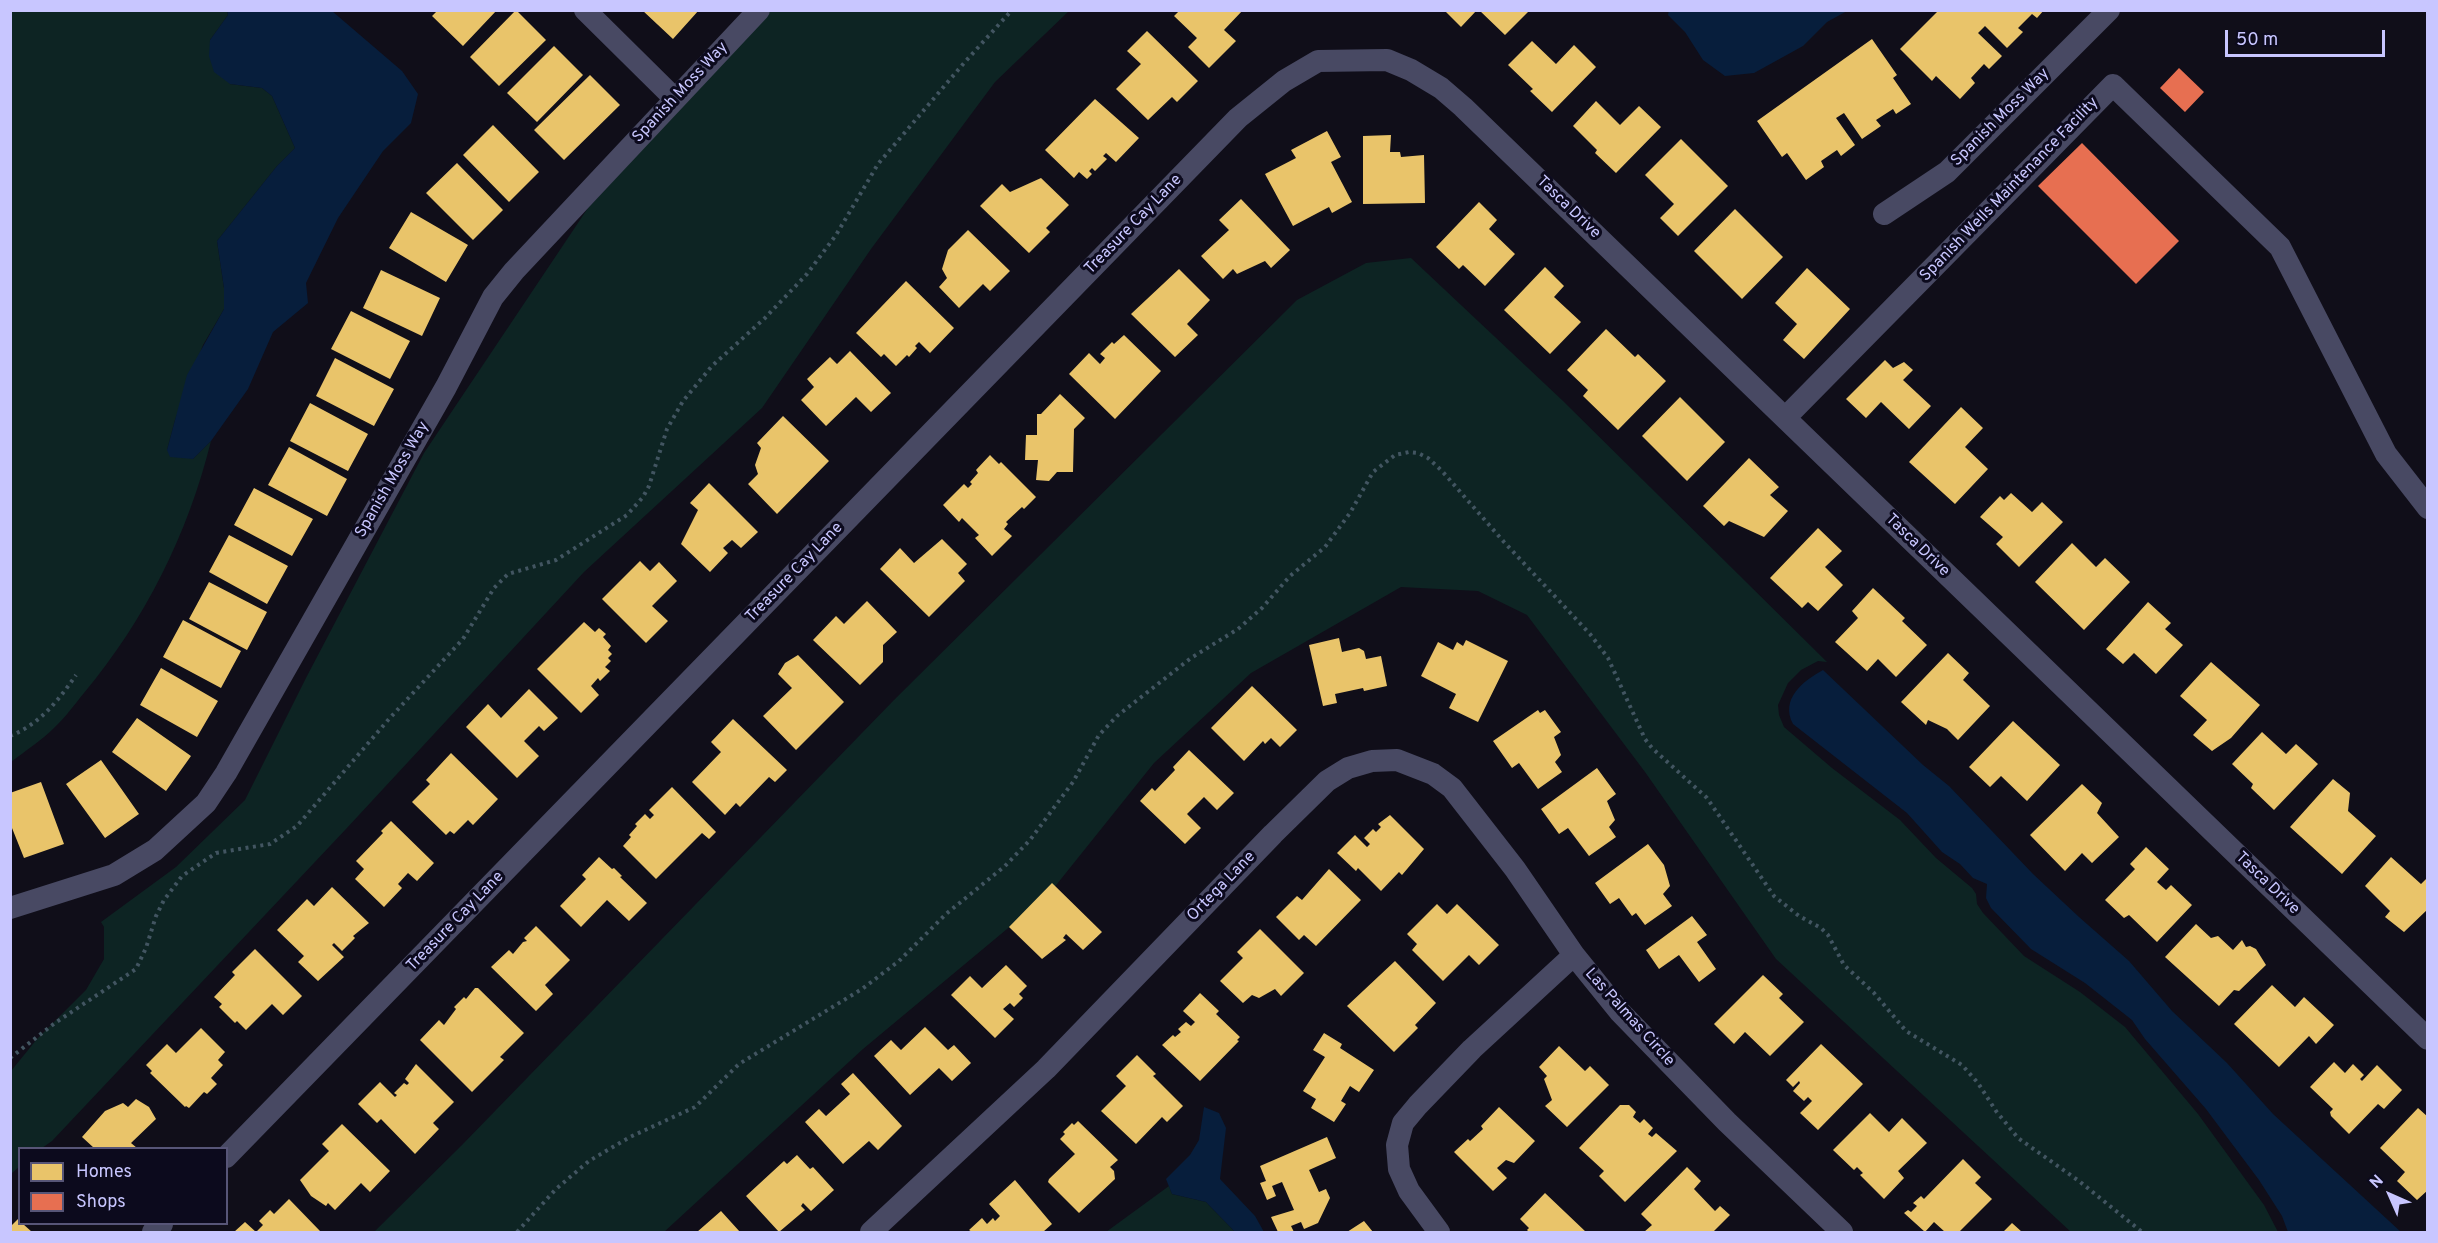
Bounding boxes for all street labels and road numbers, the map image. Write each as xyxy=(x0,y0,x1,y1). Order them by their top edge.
street label: Spanish Moss Way xyxy=(629,38,733,148)
street label: Spanish Moss Way xyxy=(1948,65,2054,171)
street label: Spanish Wells Maintenance Facility xyxy=(1917,94,2103,286)
street label: Treasure Cay Lane xyxy=(1081,171,1187,279)
street label: Tasca Drive xyxy=(1532,173,1604,243)
street label: Spanish Moss Way xyxy=(352,418,434,542)
street label: Tasca Drive xyxy=(1881,511,1953,581)
street label: Treasure Cay Lane xyxy=(742,519,848,627)
street label: Ortega Lane xyxy=(1184,848,1260,926)
street label: Tasca Drive xyxy=(2231,849,2303,919)
street label: Treasure Cay Lane xyxy=(403,868,509,976)
street label: Las Palmas Circle xyxy=(1580,965,1678,1071)

